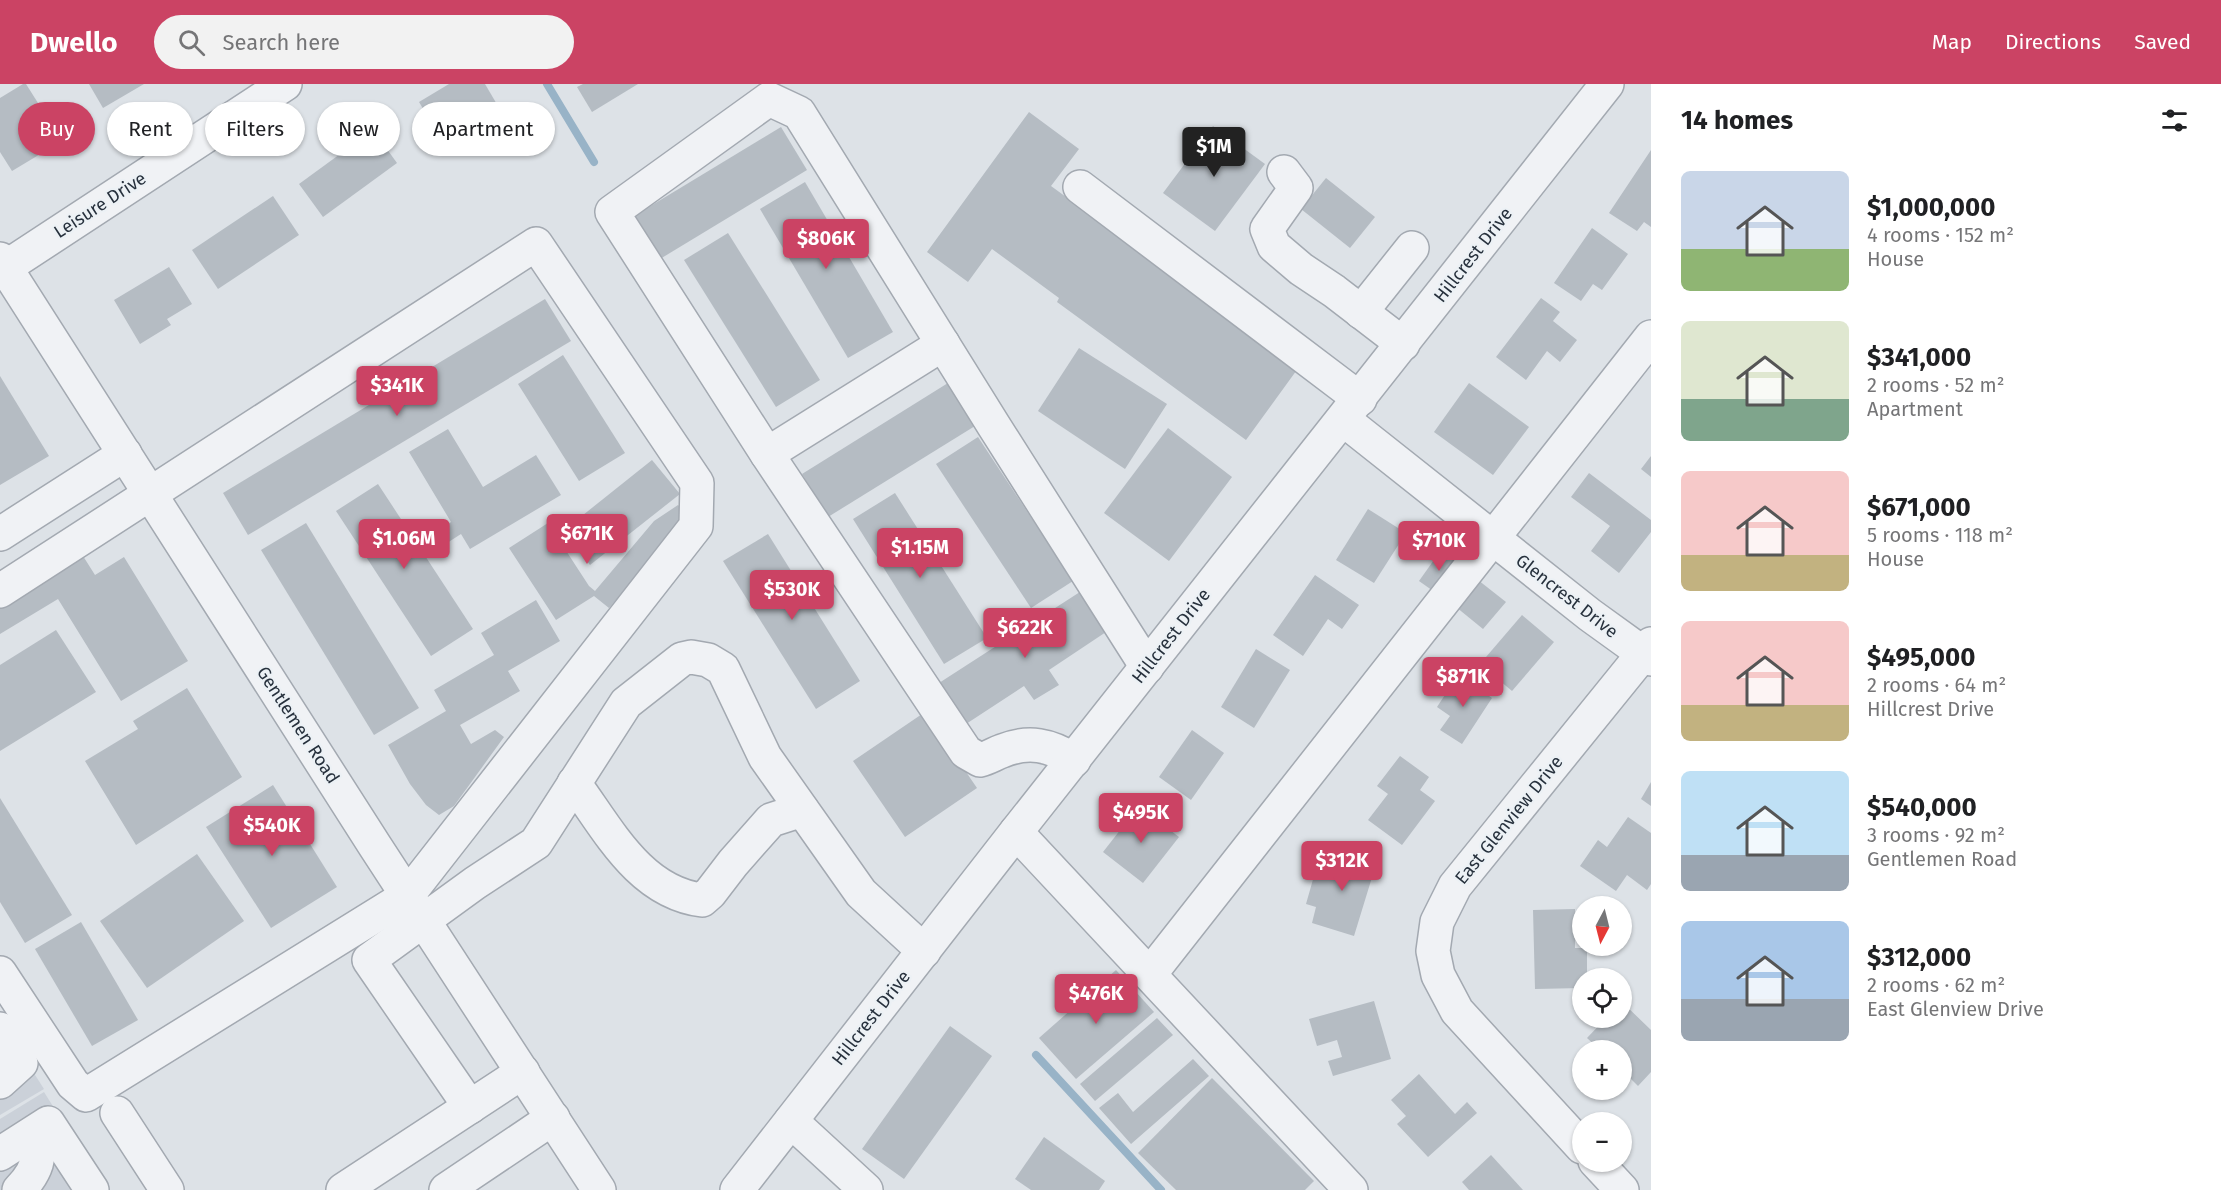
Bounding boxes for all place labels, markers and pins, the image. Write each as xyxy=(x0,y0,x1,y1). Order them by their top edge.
pin: $1M xyxy=(1185,127,1243,178)
pin: $806K xyxy=(784,219,868,270)
pin: $341K xyxy=(355,366,439,417)
pin: $671K xyxy=(545,514,629,565)
pin: $1.06M xyxy=(355,519,453,570)
pin: $710K xyxy=(1397,521,1481,572)
pin: $1.15M xyxy=(871,528,969,579)
pin: $530K xyxy=(750,570,834,621)
pin: $622K xyxy=(983,608,1067,659)
pin: $871K xyxy=(1421,657,1505,708)
pin: $495K xyxy=(1099,793,1183,844)
pin: $540K xyxy=(230,806,314,857)
pin: $312K xyxy=(1300,841,1384,892)
pin: $476K xyxy=(1054,974,1138,1025)

